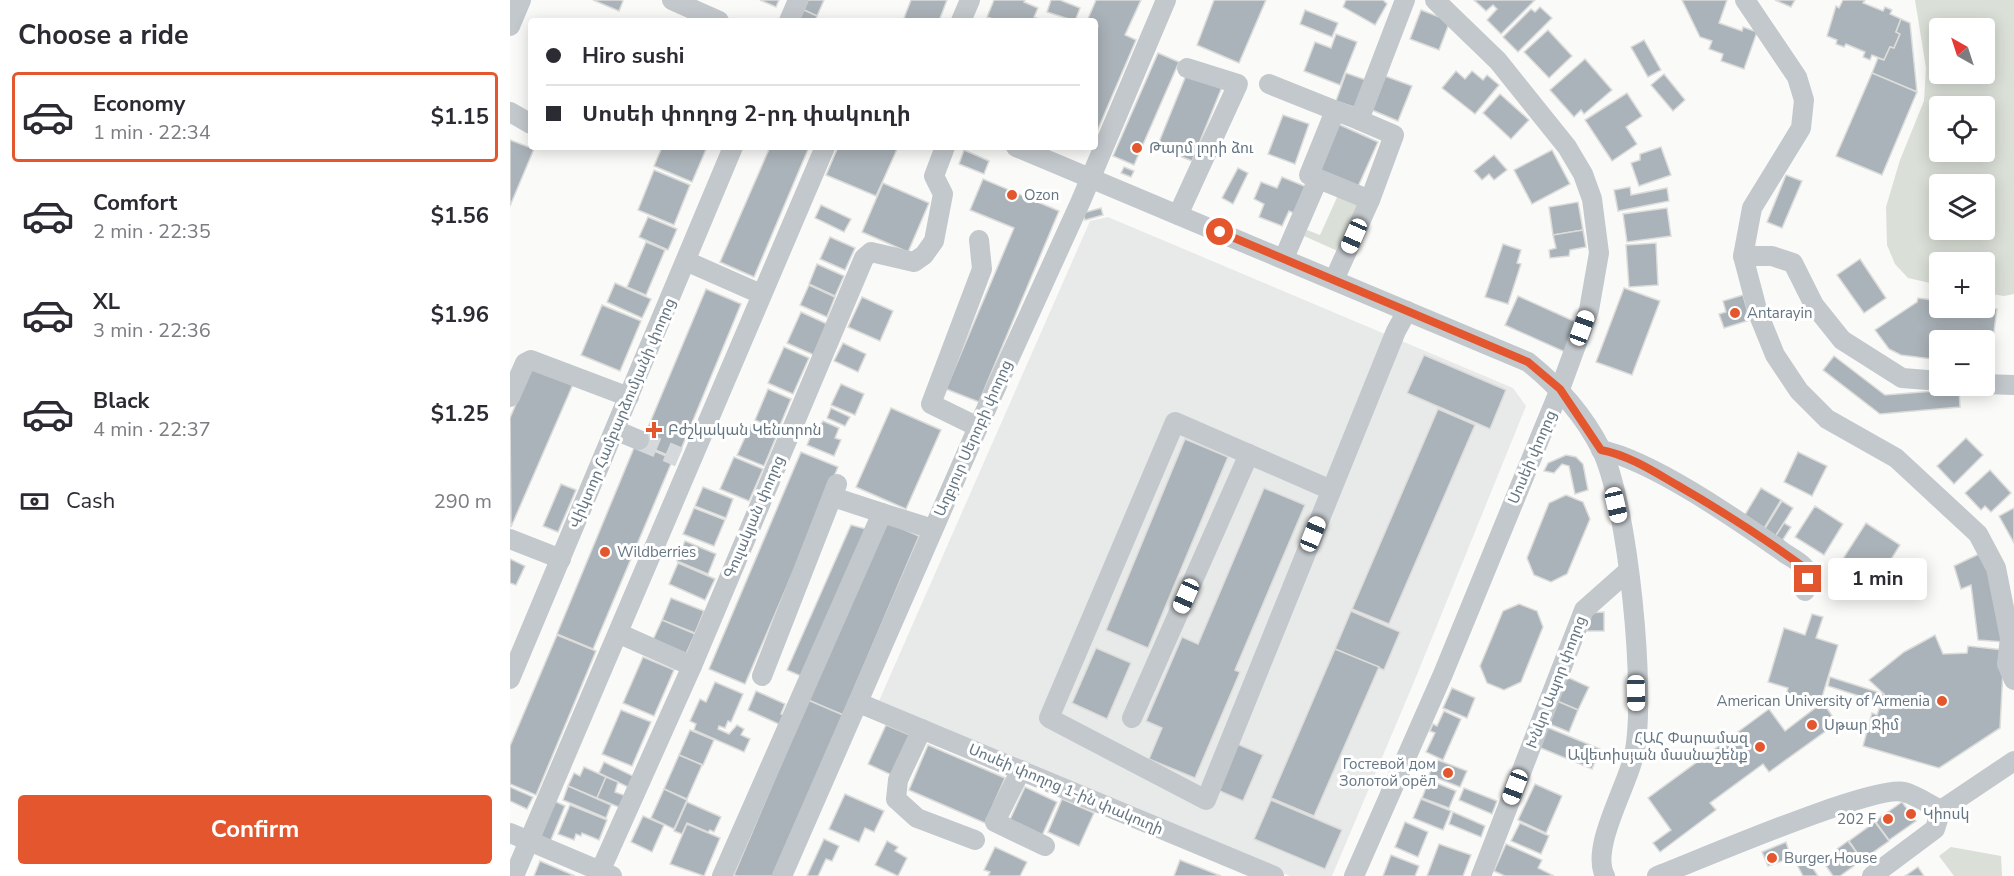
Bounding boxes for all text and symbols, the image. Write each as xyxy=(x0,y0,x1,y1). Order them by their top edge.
text: Choose a ride xyxy=(18,17,189,54)
north arrow xyxy=(1929,18,1995,84)
map controls xyxy=(1929,18,1995,396)
text: Hiro sushi xyxy=(582,41,684,71)
text: Economy xyxy=(93,89,185,119)
icon: car xyxy=(21,90,75,144)
button: locate xyxy=(1929,96,1995,162)
text: Սոսեի փողոց 2-րդ փակուղի xyxy=(582,99,911,129)
text: $1.15 xyxy=(431,102,489,132)
text: 1 min · 22:34 xyxy=(93,119,211,146)
place label: Թարմ լորի ձու xyxy=(1149,138,1254,158)
marker: Թարմ լորի ձու xyxy=(1130,141,1144,155)
button: layers xyxy=(1929,174,1995,240)
place label: Ozon xyxy=(1024,185,1059,205)
text: Comfort xyxy=(93,188,177,218)
marker: Ozon xyxy=(1005,188,1019,202)
icon: car xyxy=(21,189,75,243)
text: $1.56 xyxy=(431,201,489,231)
car xyxy=(1338,216,1370,256)
text: 2 min · 22:35 xyxy=(93,218,211,245)
route start xyxy=(1206,218,1233,245)
button: + xyxy=(1929,252,1995,318)
text: XL xyxy=(93,287,120,317)
icon: car xyxy=(21,288,75,342)
street label: Վիկտոր Համբարձումյանի փողոց xyxy=(564,295,680,531)
text: $1.96 xyxy=(431,300,489,330)
place label: Antarayin xyxy=(1747,303,1813,323)
marker: Antarayin xyxy=(1728,306,1742,320)
car xyxy=(1567,308,1597,348)
text: 3 min · 22:36 xyxy=(93,317,211,344)
button: − xyxy=(1929,330,1995,396)
street label: Աղբյուր Սերոբի փողոց xyxy=(929,357,1017,519)
text: Black xyxy=(93,386,149,416)
icon: car xyxy=(21,387,75,441)
text: $1.25 xyxy=(431,399,489,429)
street label: Սոսեի փողոց xyxy=(1503,407,1561,507)
text: 4 min · 22:37 xyxy=(93,416,211,443)
place label: Բժշկական Կենտրոն xyxy=(668,420,822,440)
marker: Բժշկական Կենտրոն xyxy=(645,421,663,439)
street label: Գուլակյան փողոց xyxy=(719,452,789,582)
icon: cash xyxy=(18,485,51,518)
car xyxy=(1603,485,1629,525)
text: Cash xyxy=(66,486,115,516)
text: 290 m xyxy=(434,488,492,515)
car xyxy=(1298,514,1328,554)
place label: Wildberries xyxy=(617,542,696,562)
marker: Wildberries xyxy=(598,545,612,559)
callout: 1 min xyxy=(1829,558,1928,600)
route end xyxy=(1794,565,1821,592)
text: 1 min xyxy=(1852,565,1903,592)
car xyxy=(1170,576,1202,616)
street label: Խնկո Ապոր փողոց xyxy=(1521,613,1591,751)
car xyxy=(1627,675,1645,711)
place label: American University of Armenia xyxy=(1717,691,1930,711)
marker: American University of Armenia xyxy=(1935,694,1949,708)
place label: Սթար Ջիմ xyxy=(1824,715,1899,735)
marker: Սթար Ջիմ xyxy=(1805,718,1819,732)
place label: ՀԱՀ Փարամազ Ավետիսյան մասնաշենք xyxy=(1567,728,1749,765)
street label: Սոսեի փողոց 1-ին փակուղի xyxy=(966,739,1166,839)
marker: ՀԱՀ Փարամազ Ավետիսյան մասնաշենք xyxy=(1753,740,1767,754)
place label: Гостевой дом Золотой орёл xyxy=(1339,754,1436,791)
marker: Гостевой дом Золотой орёл xyxy=(1441,766,1455,780)
car xyxy=(1500,767,1530,807)
button: Confirm xyxy=(18,795,492,864)
place label: Կիոսկ xyxy=(1923,804,1969,824)
marker: Կիոսկ xyxy=(1904,807,1918,821)
place label: 202 F xyxy=(1837,809,1876,829)
marker: 202 F xyxy=(1881,812,1895,826)
place label: Burger House xyxy=(1784,848,1877,868)
marker: Burger House xyxy=(1765,851,1779,865)

